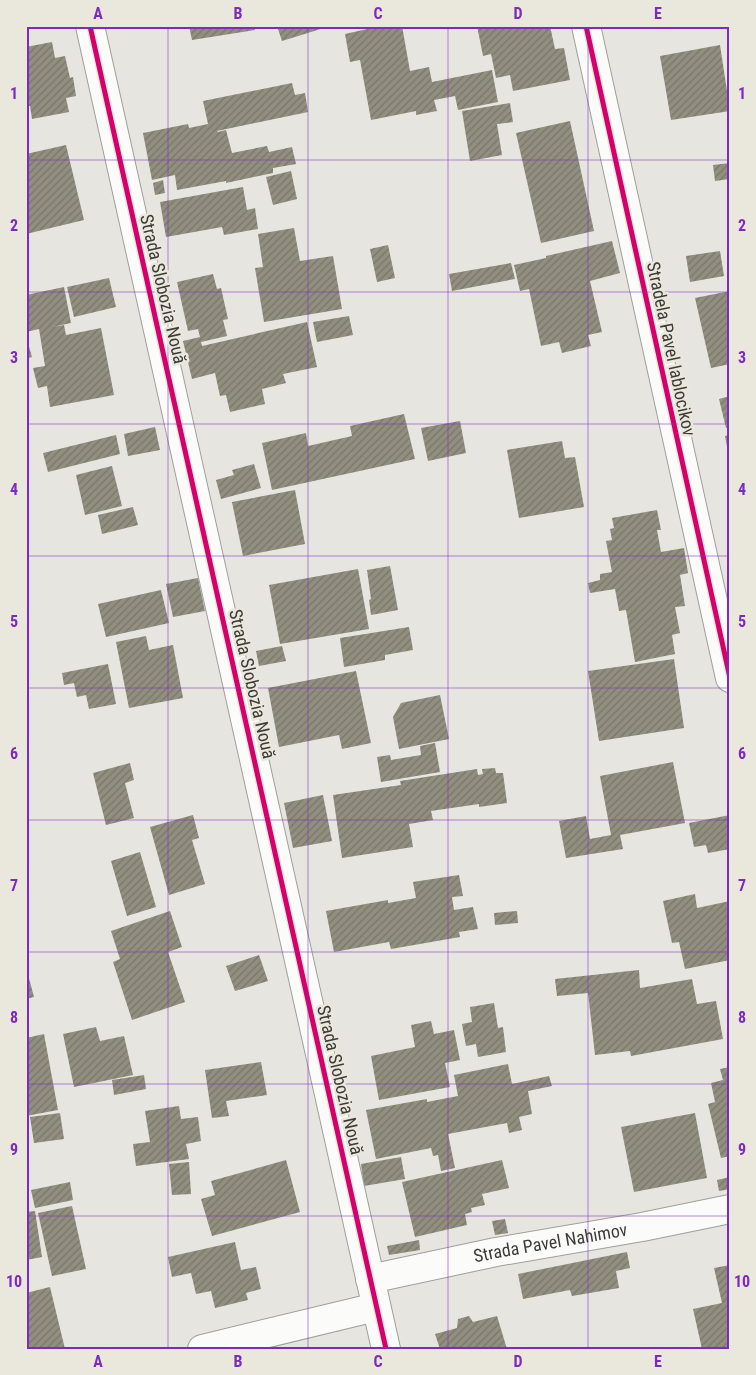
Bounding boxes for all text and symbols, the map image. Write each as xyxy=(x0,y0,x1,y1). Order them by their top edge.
text: A xyxy=(93,4,103,23)
text: B xyxy=(234,4,243,23)
text: C xyxy=(373,4,383,23)
text: D xyxy=(513,4,523,23)
text: E xyxy=(654,4,662,23)
text: 1 xyxy=(10,84,18,103)
text: 1 xyxy=(738,84,746,103)
street label: Strada Slobozia Nouă xyxy=(136,212,191,366)
text: 2 xyxy=(10,216,18,235)
text: 2 xyxy=(738,216,746,235)
street label: Stradela Pavel Iablocikov xyxy=(643,260,700,438)
text: 3 xyxy=(10,348,18,367)
text: 3 xyxy=(738,348,746,367)
text: 4 xyxy=(10,480,18,499)
text: 4 xyxy=(738,480,746,499)
street label: Strada Slobozia Nouă xyxy=(225,607,280,761)
text: 5 xyxy=(10,612,18,631)
text: 5 xyxy=(738,612,746,631)
text: 6 xyxy=(10,744,18,763)
text: 6 xyxy=(738,744,746,763)
text: 7 xyxy=(10,876,18,895)
text: 7 xyxy=(738,876,746,895)
street label: Strada Slobozia Nouă xyxy=(313,1003,368,1157)
text: 8 xyxy=(10,1008,18,1027)
text: 8 xyxy=(738,1008,746,1027)
text: 9 xyxy=(10,1140,18,1159)
text: 9 xyxy=(738,1140,746,1159)
street label: Strada Pavel Nahimov xyxy=(472,1219,629,1267)
text: 10 xyxy=(6,1272,22,1291)
text: 10 xyxy=(734,1272,750,1291)
text: A xyxy=(93,1352,103,1371)
text: B xyxy=(234,1352,243,1371)
text: C xyxy=(373,1352,383,1371)
text: D xyxy=(513,1352,523,1371)
text: E xyxy=(654,1352,662,1371)

